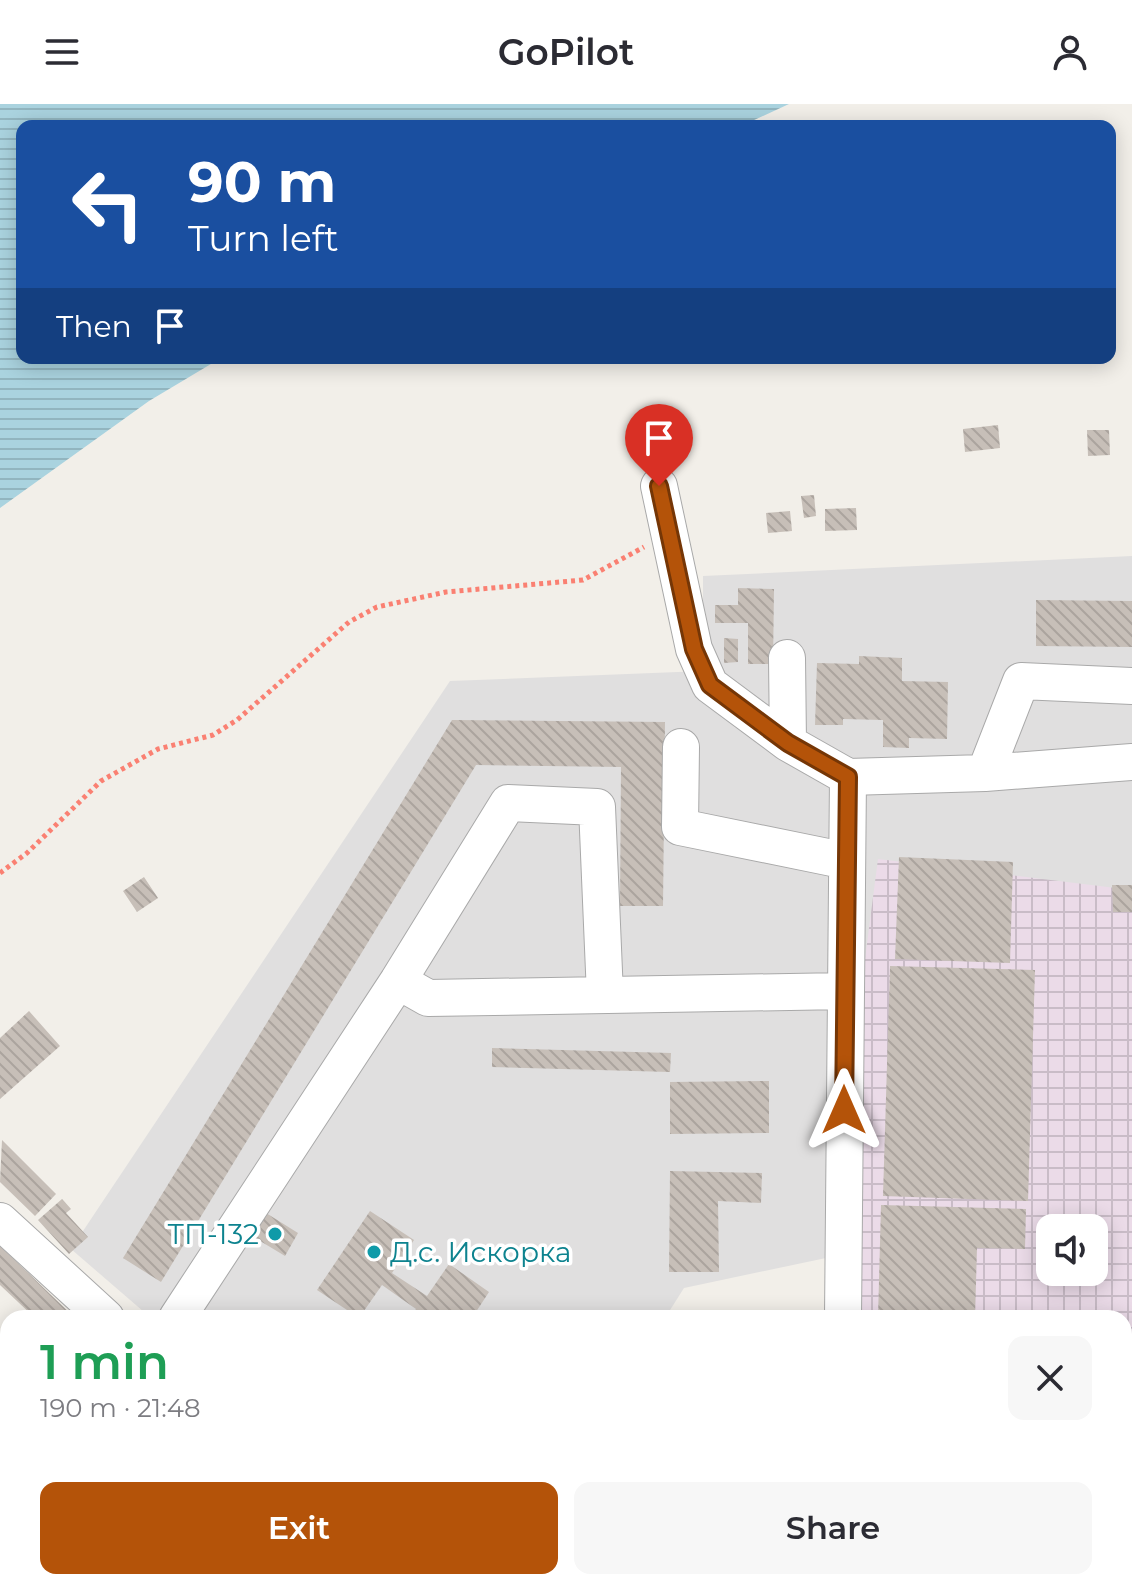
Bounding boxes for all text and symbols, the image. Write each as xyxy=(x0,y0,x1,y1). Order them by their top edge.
icon: menu xyxy=(40,30,84,74)
text: GoPilot xyxy=(498,30,634,74)
icon: person xyxy=(1048,30,1092,74)
text: 90 m xyxy=(188,148,336,216)
icon: left xyxy=(56,152,160,256)
text: Turn left xyxy=(188,216,339,260)
icon: arrive xyxy=(148,304,192,348)
text: Then xyxy=(56,308,132,345)
pin xyxy=(625,404,693,486)
icon: arrive xyxy=(637,416,681,460)
position arrow xyxy=(802,1068,886,1152)
map controls xyxy=(1036,1214,1108,1286)
button: sound xyxy=(1036,1214,1108,1286)
place label: ТП-132 xyxy=(168,1217,259,1251)
marker: ТП-132 xyxy=(266,1225,284,1243)
place label: Д.с. Искорка xyxy=(390,1235,571,1269)
marker: Д.с. Искорка xyxy=(365,1243,383,1261)
text: 1 min xyxy=(40,1333,169,1391)
button: close xyxy=(1008,1336,1092,1420)
text: 190 m · 21:48 xyxy=(40,1392,201,1424)
button: Exit xyxy=(40,1482,558,1574)
button: Share xyxy=(574,1482,1092,1574)

